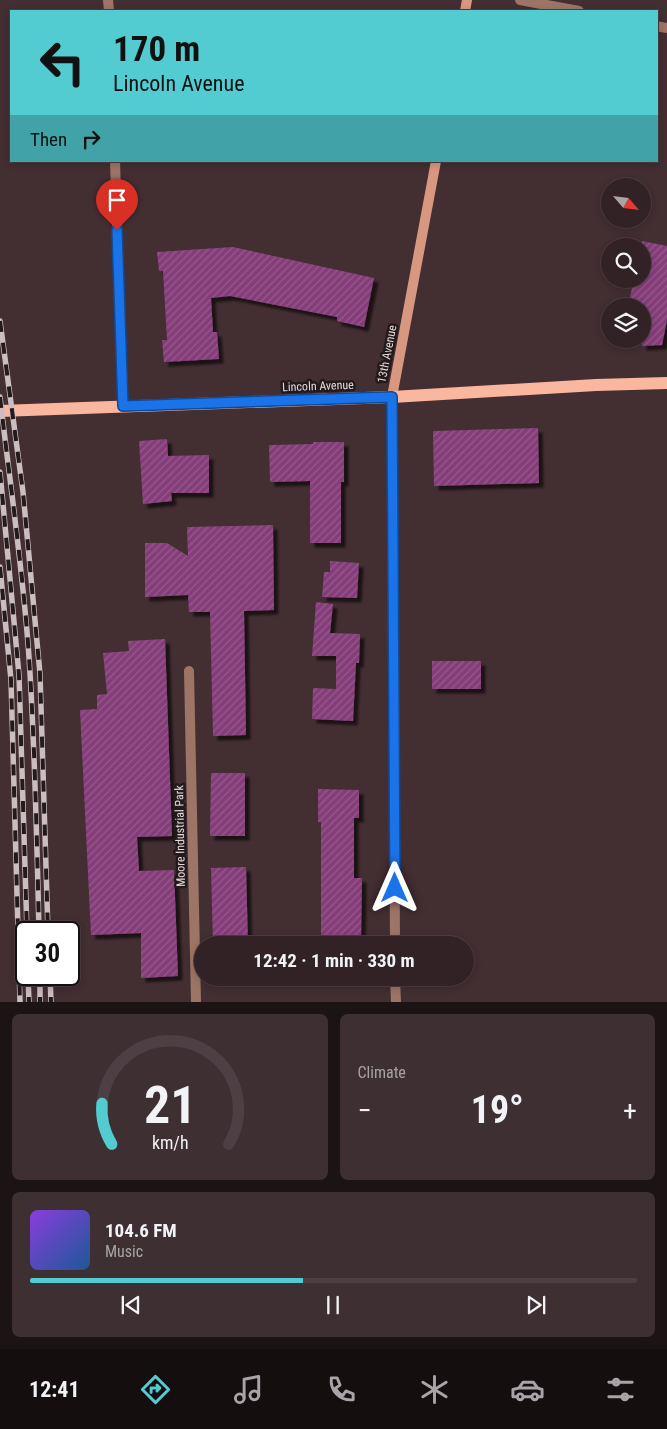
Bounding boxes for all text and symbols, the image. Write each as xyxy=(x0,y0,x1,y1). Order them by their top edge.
text: 170 m xyxy=(113,29,200,70)
icon: left xyxy=(30,30,95,95)
text: Lincoln Avenue xyxy=(113,71,244,96)
icon: right xyxy=(77,125,105,153)
text: Then xyxy=(30,128,67,151)
north arrow xyxy=(601,178,651,228)
map controls xyxy=(601,178,651,348)
pin xyxy=(96,179,138,230)
icon: arrive xyxy=(103,186,131,214)
button: search xyxy=(601,238,651,288)
button: layers xyxy=(601,298,651,348)
street label: 13th Avenue xyxy=(375,324,400,384)
street label: Lincoln Avenue xyxy=(282,378,354,394)
street label: Moore Industrial Park xyxy=(172,784,188,887)
position arrow xyxy=(368,861,420,913)
speed limit sign: 30 xyxy=(15,921,80,986)
text: 12:42 · 1 min · 330 m xyxy=(253,949,415,972)
text: Climate xyxy=(358,1063,406,1082)
text: 21 xyxy=(143,1075,196,1136)
text: 19° xyxy=(471,1088,524,1132)
text: − xyxy=(358,1094,372,1127)
text: + xyxy=(623,1094,637,1127)
text: km/h xyxy=(151,1132,188,1153)
text: 104.6 FM xyxy=(105,1219,177,1242)
text: Music xyxy=(105,1242,143,1261)
icon: previous xyxy=(117,1291,145,1319)
icon: pause xyxy=(319,1291,347,1319)
icon: next xyxy=(522,1291,550,1319)
icon: directions xyxy=(138,1372,173,1407)
icon: music xyxy=(231,1372,266,1407)
icon: phone xyxy=(324,1372,359,1407)
icon: climate xyxy=(417,1372,452,1407)
icon: car xyxy=(510,1372,545,1407)
icon: filters xyxy=(603,1372,638,1407)
text: 12:41 xyxy=(29,1377,80,1402)

